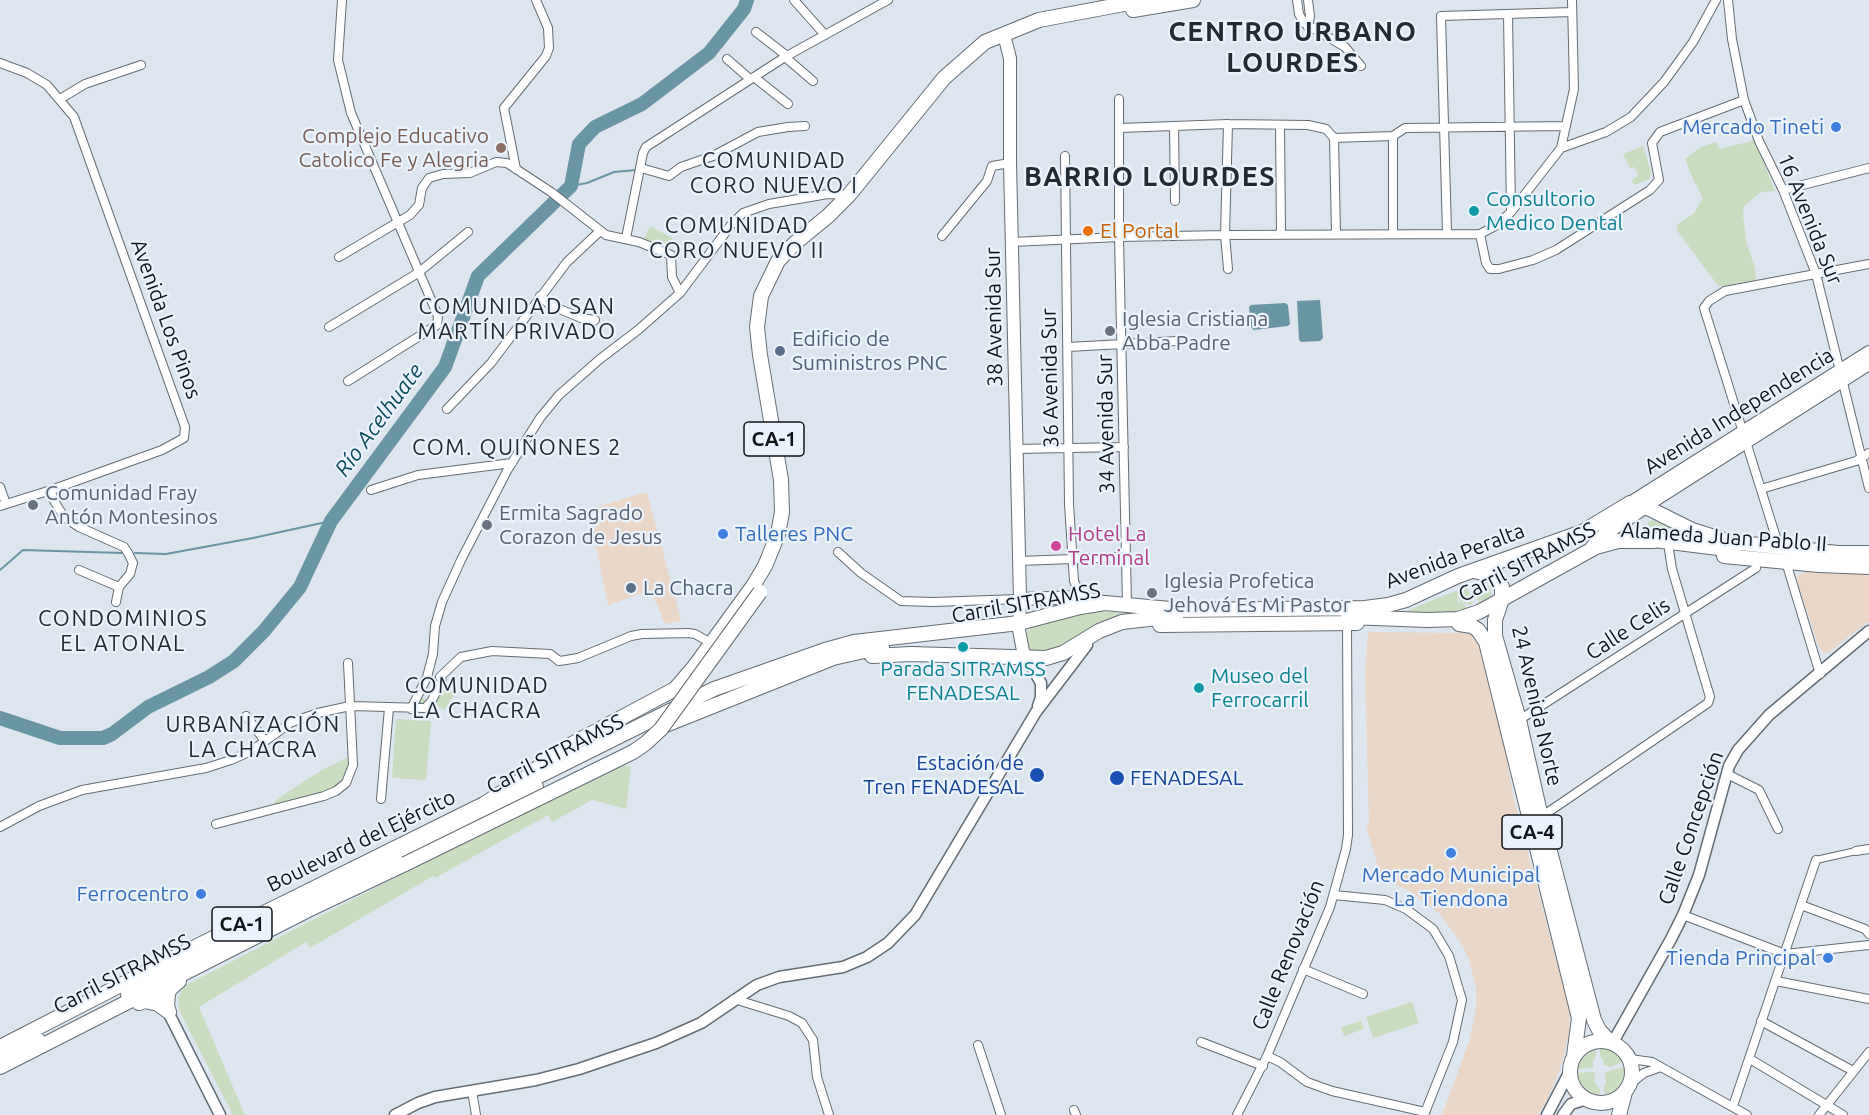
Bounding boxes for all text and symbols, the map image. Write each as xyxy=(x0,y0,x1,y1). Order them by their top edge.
district label: CENTRO URBANO LOURDES xyxy=(1169,16,1417,79)
place label: Mercado Tineti xyxy=(1682,114,1824,140)
marker: Mercado Tineti xyxy=(1829,120,1843,134)
place label: Complejo Educativo Catolico Fe y Alegria xyxy=(298,123,489,173)
marker: Complejo Educativo Catolico Fe y Alegria xyxy=(494,141,508,155)
district label: COMUNIDAD CORO NUEVO I xyxy=(690,148,858,200)
street label: 16 Avenida Sur xyxy=(1772,150,1848,288)
district label: BARRIO LOURDES xyxy=(1024,161,1276,193)
place label: Consultorio Medico Dental xyxy=(1486,186,1623,236)
marker: Consultorio Medico Dental xyxy=(1467,204,1481,218)
district label: COMUNIDAD CORO NUEVO II xyxy=(649,213,825,264)
place label: El Portal xyxy=(1100,218,1179,244)
marker: El Portal xyxy=(1081,224,1095,238)
street label: Avenida Los Pinos xyxy=(125,236,207,402)
street label: 38 Avenida Sur xyxy=(980,247,1008,387)
district label: COMUNIDAD SAN MARTÍN PRIVADO xyxy=(418,294,616,346)
place label: Iglesia Cristiana Abba Padre xyxy=(1122,306,1268,356)
street label: 36 Avenida Sur xyxy=(1036,308,1064,448)
marker: Iglesia Cristiana Abba Padre xyxy=(1103,324,1117,338)
place label: Edificio de Suministros PNC xyxy=(792,326,947,376)
street label: Avenida Independencia xyxy=(1640,342,1838,480)
marker: Edificio de Suministros PNC xyxy=(773,344,787,358)
street label: 34 Avenida Sur xyxy=(1092,354,1120,494)
water label: Río Acelhuate xyxy=(329,358,429,482)
road number: CA-1 xyxy=(744,422,804,456)
district label: COM. QUIÑONES 2 xyxy=(412,435,622,461)
place label: Comunidad Fray Antón Montesinos xyxy=(45,480,218,530)
marker: Comunidad Fray Antón Montesinos xyxy=(26,498,40,512)
place label: Ermita Sagrado Corazon de Jesus xyxy=(499,500,662,550)
street label: Carril SITRAMSS xyxy=(1454,517,1600,607)
street label: Alameda Juan Pablo II xyxy=(1620,517,1828,557)
marker: Ermita Sagrado Corazon de Jesus xyxy=(480,518,494,532)
street label: Avenida Peralta xyxy=(1382,518,1528,594)
place label: Talleres PNC xyxy=(735,521,853,547)
place label: Hotel La Terminal xyxy=(1068,521,1150,571)
marker: Talleres PNC xyxy=(716,527,730,541)
marker: Hotel La Terminal xyxy=(1049,539,1063,553)
place label: Iglesia Profetica Jehová Es Mi Pastor xyxy=(1164,568,1351,618)
place label: La Chacra xyxy=(643,575,733,601)
street label: Carril SITRAMSS xyxy=(950,578,1102,628)
marker: La Chacra xyxy=(624,581,638,595)
marker: Iglesia Profetica Jehová Es Mi Pastor xyxy=(1145,586,1159,600)
street label: Calle Celis xyxy=(1581,592,1675,666)
district label: CONDOMINIOS EL ATONAL xyxy=(38,606,208,658)
street label: 24 Avenida Norte xyxy=(1506,623,1568,789)
marker: Parada SITRAMSS FENADESAL xyxy=(956,640,970,654)
place label: Parada SITRAMSS FENADESAL xyxy=(880,656,1046,706)
place label: Museo del Ferrocarril xyxy=(1211,663,1309,713)
district label: COMUNIDAD LA CHACRA xyxy=(405,673,549,724)
marker: Museo del Ferrocarril xyxy=(1192,681,1206,695)
street label: Carril SITRAMSS xyxy=(482,709,628,799)
district label: URBANIZACIÓN LA CHACRA xyxy=(165,712,341,764)
street label: Calle Concepción xyxy=(1653,748,1729,908)
place label: Estación de Tren FENADESAL xyxy=(863,750,1024,800)
place label: FENADESAL xyxy=(1130,765,1243,791)
marker: Estación de Tren FENADESAL xyxy=(1028,766,1046,784)
marker: FENADESAL xyxy=(1108,769,1126,787)
street label: Boulevard del Ejército xyxy=(263,784,459,898)
road number: CA-4 xyxy=(1502,815,1562,849)
marker: Mercado Municipal La Tiendona xyxy=(1444,846,1458,860)
place label: Mercado Municipal La Tiendona xyxy=(1362,862,1540,912)
street label: Calle Renovación xyxy=(1246,876,1330,1034)
place label: Ferrocentro xyxy=(76,881,189,907)
marker: Ferrocentro xyxy=(194,887,208,901)
road number: CA-1 xyxy=(212,907,272,941)
street label: Carril SITRAMSS xyxy=(49,929,195,1019)
place label: Tienda Principal xyxy=(1666,945,1816,971)
marker: Tienda Principal xyxy=(1821,951,1835,965)

